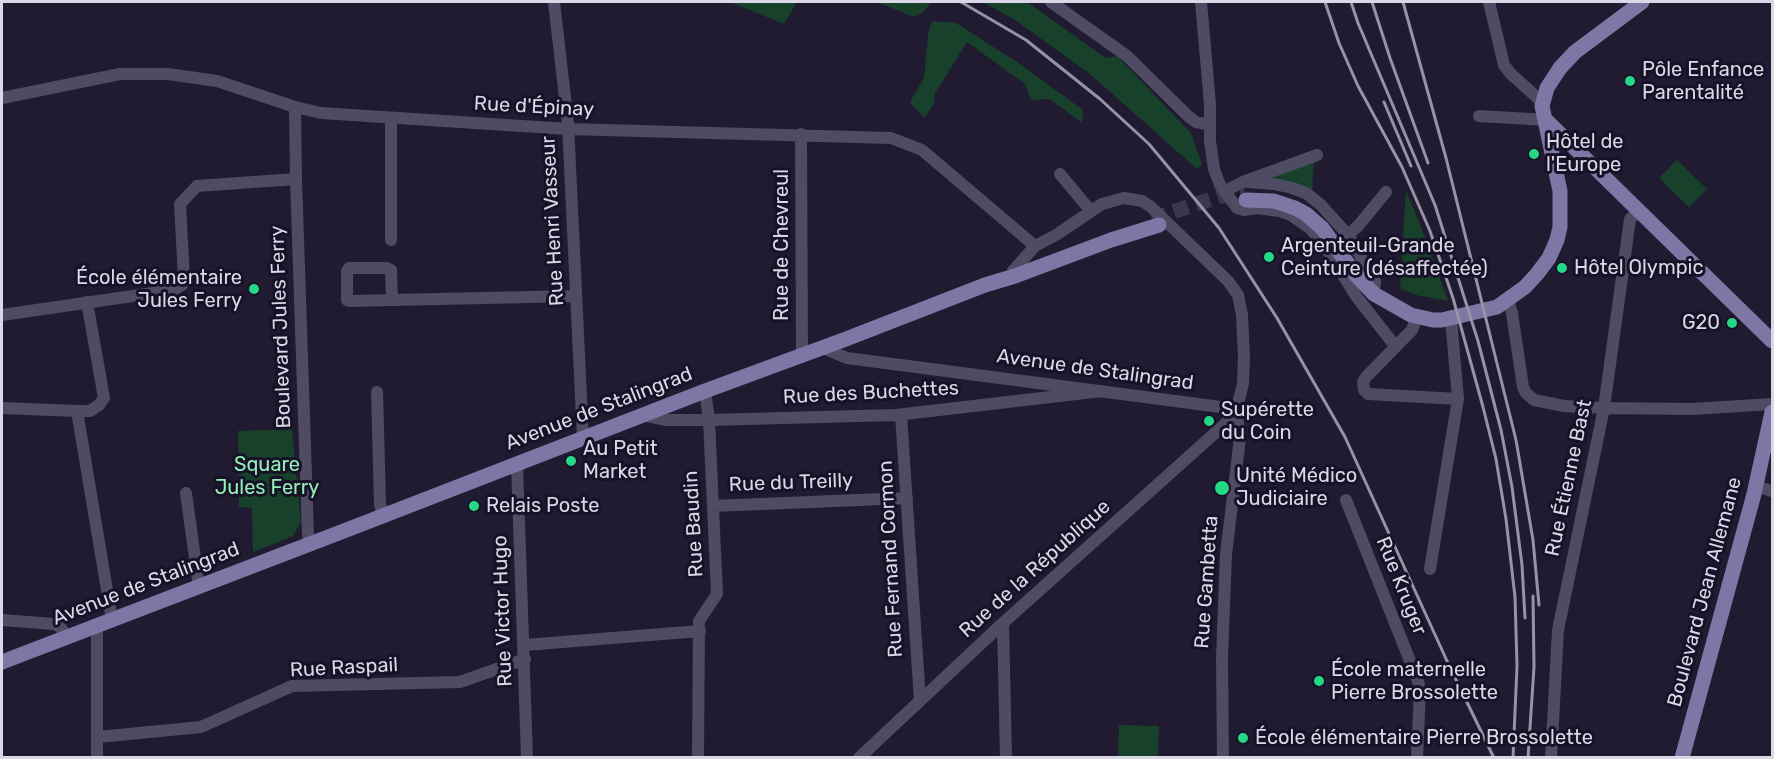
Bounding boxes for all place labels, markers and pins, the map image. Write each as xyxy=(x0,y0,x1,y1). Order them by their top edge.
place label: Pôle Enfance Parentalité xyxy=(1642,58,1764,105)
marker: Pôle Enfance Parentalité xyxy=(1623,74,1637,88)
place label: Hôtel de l'Europe xyxy=(1546,130,1624,177)
marker: Hôtel de l'Europe xyxy=(1527,147,1541,161)
place label: Argenteuil-Grande Ceinture (désaffectée) xyxy=(1281,234,1488,281)
marker: Argenteuil-Grande Ceinture (désaffectée) xyxy=(1262,250,1276,264)
place label: Hôtel Olympic xyxy=(1574,256,1703,280)
marker: Hôtel Olympic xyxy=(1555,261,1569,275)
place label: École élémentaire Jules Ferry xyxy=(76,266,242,313)
marker: École élémentaire Jules Ferry xyxy=(247,282,261,296)
place label: G20 xyxy=(1682,311,1720,335)
marker: G20 xyxy=(1725,316,1739,330)
place label: Supérette du Coin xyxy=(1221,398,1314,445)
marker: Supérette du Coin xyxy=(1202,414,1216,428)
place label: Au Petit Market xyxy=(583,437,658,484)
marker: Au Petit Market xyxy=(564,454,578,468)
place label: Unité Médico Judiciaire xyxy=(1236,464,1357,511)
marker: Unité Médico Judiciaire xyxy=(1213,479,1231,497)
place label: Relais Poste xyxy=(486,494,599,518)
marker: Relais Poste xyxy=(467,499,481,513)
place label: École maternelle Pierre Brossolette xyxy=(1331,658,1498,705)
marker: École maternelle Pierre Brossolette xyxy=(1312,674,1326,688)
place label: École élémentaire Pierre Brossolette xyxy=(1255,726,1593,750)
marker: École élémentaire Pierre Brossolette xyxy=(1236,731,1250,745)

